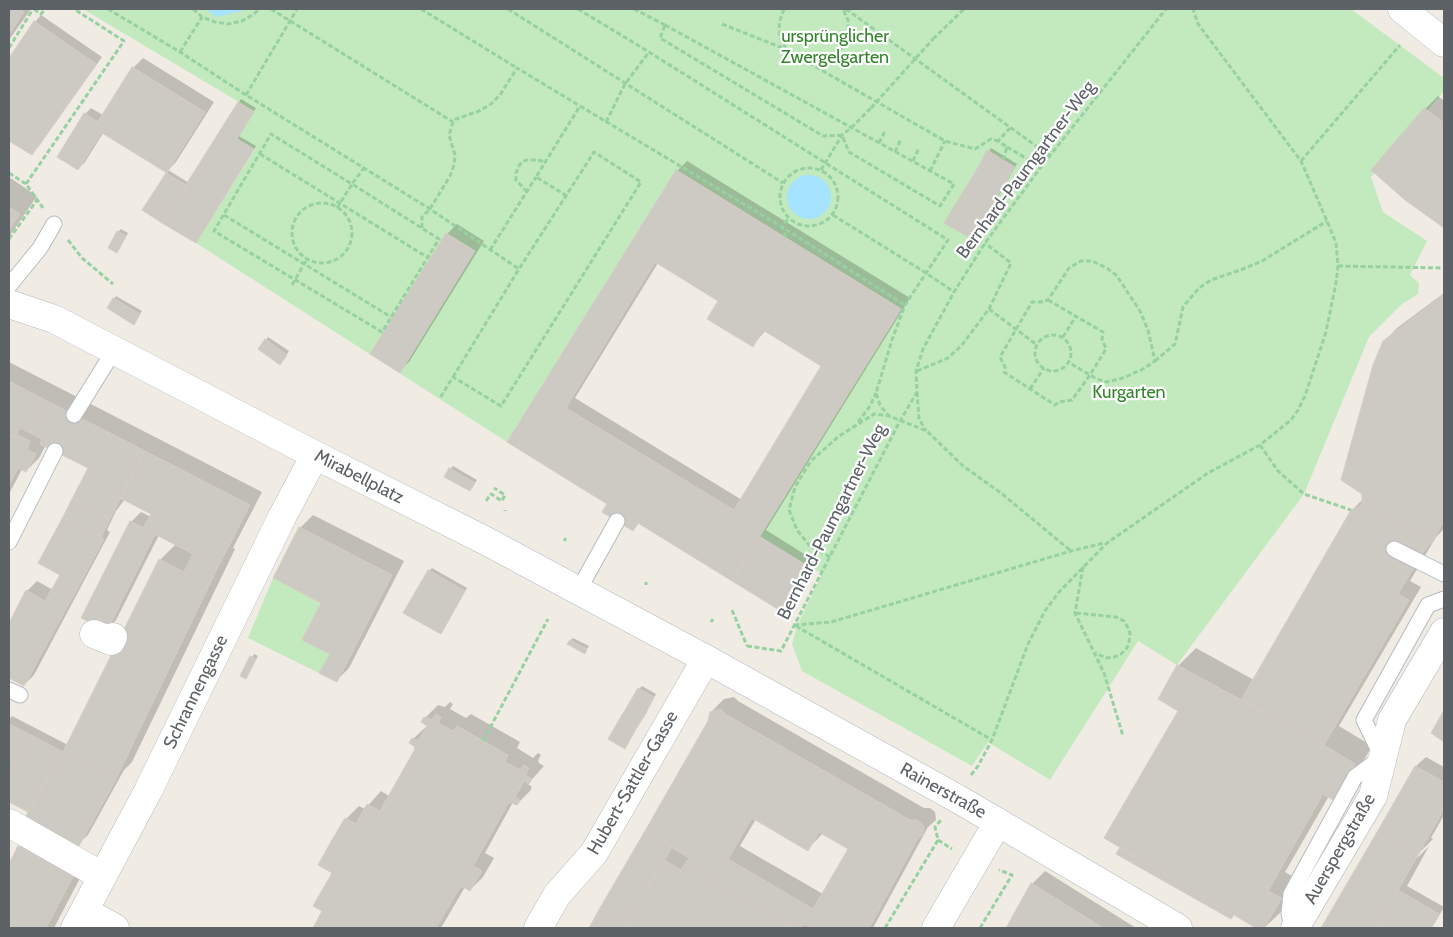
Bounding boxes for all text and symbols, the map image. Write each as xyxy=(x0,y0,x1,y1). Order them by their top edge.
park label: ursprünglicher Zwergelgarten xyxy=(781,26,889,68)
street label: Bernhard-Paumgartner-Weg xyxy=(952,77,1100,263)
park label: Kurgarten xyxy=(1092,382,1166,404)
street label: Bernhard-Paumgartner-Weg xyxy=(773,420,891,624)
street label: Mirabellplatz xyxy=(311,445,407,509)
street label: Schrannengasse xyxy=(159,632,233,752)
street label: Hubert-Sattler-Gasse xyxy=(583,707,683,859)
street label: Rainerstraße xyxy=(896,758,990,824)
street label: Auerspergstraße xyxy=(1300,790,1380,908)

